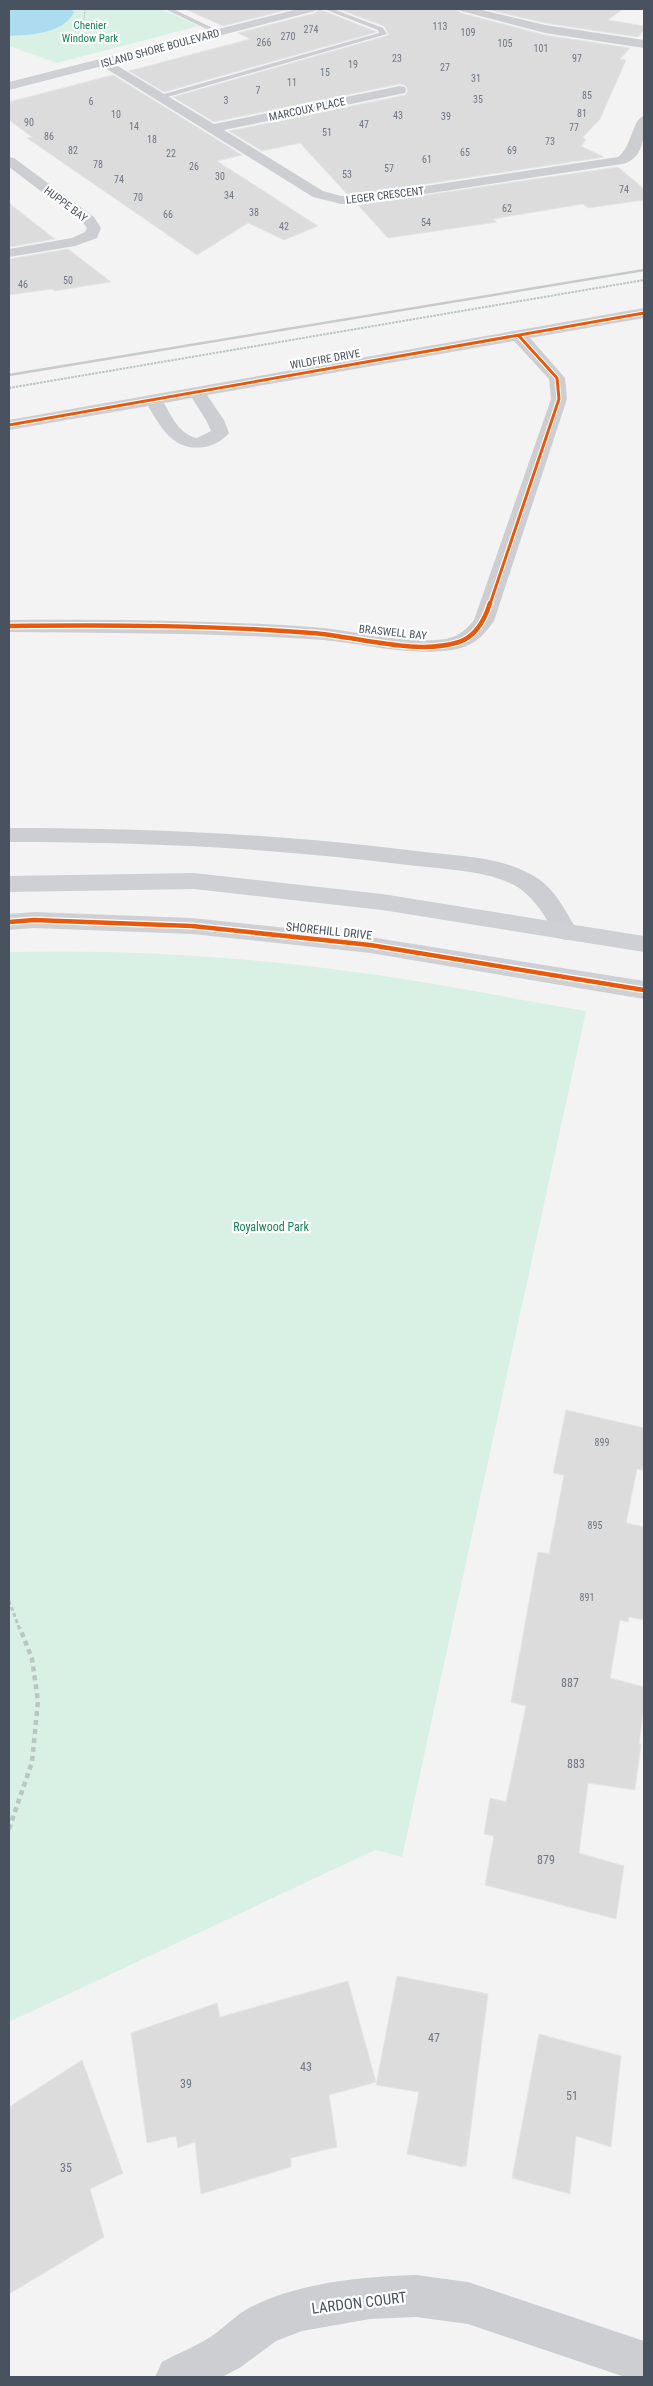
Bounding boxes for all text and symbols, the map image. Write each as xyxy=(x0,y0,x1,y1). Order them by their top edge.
park label: Chenier Window Park xyxy=(62,19,118,45)
house number: 113 xyxy=(433,21,447,32)
house number: 274 xyxy=(304,24,318,35)
street label: ISLAND SHORE BOULEVARD xyxy=(99,26,221,71)
house number: 109 xyxy=(461,27,475,38)
house number: 270 xyxy=(281,31,295,42)
house number: 266 xyxy=(257,37,271,48)
house number: 105 xyxy=(498,38,512,49)
house number: 101 xyxy=(534,43,548,54)
house number: 23 xyxy=(392,53,402,64)
house number: 97 xyxy=(572,53,582,64)
house number: 19 xyxy=(348,59,358,70)
house number: 27 xyxy=(440,62,450,73)
house number: 15 xyxy=(320,67,330,78)
house number: 31 xyxy=(471,73,481,84)
house number: 11 xyxy=(287,77,297,88)
house number: 7 xyxy=(256,85,261,96)
house number: 85 xyxy=(582,90,592,101)
house number: 35 xyxy=(473,94,483,105)
house number: 3 xyxy=(224,95,229,106)
street label: MARCOUX PLACE xyxy=(268,95,347,124)
house number: 6 xyxy=(89,96,94,107)
house number: 81 xyxy=(577,108,587,119)
house number: 10 xyxy=(111,109,121,120)
house number: 43 xyxy=(393,110,403,121)
house number: 39 xyxy=(441,111,451,122)
house number: 90 xyxy=(24,117,34,128)
house number: 47 xyxy=(359,119,369,130)
house number: 14 xyxy=(129,121,139,132)
house number: 77 xyxy=(569,122,579,133)
house number: 51 xyxy=(322,127,332,138)
house number: 86 xyxy=(44,131,54,142)
house number: 18 xyxy=(147,134,157,145)
house number: 73 xyxy=(545,136,555,147)
house number: 82 xyxy=(68,145,78,156)
house number: 69 xyxy=(507,145,517,156)
house number: 65 xyxy=(460,147,470,158)
house number: 22 xyxy=(166,148,176,159)
house number: 61 xyxy=(422,154,432,165)
house number: 78 xyxy=(93,159,103,170)
house number: 26 xyxy=(189,161,199,172)
house number: 57 xyxy=(384,163,394,174)
house number: 53 xyxy=(342,169,352,180)
house number: 30 xyxy=(215,171,225,182)
house number: 74 xyxy=(114,174,124,185)
street label: HUPPE BAY xyxy=(41,184,90,225)
street label: LEGER CRESCENT xyxy=(345,184,425,207)
house number: 74 xyxy=(619,184,629,195)
house number: 34 xyxy=(224,190,234,201)
house number: 70 xyxy=(133,192,143,203)
house number: 62 xyxy=(502,203,512,214)
house number: 38 xyxy=(249,207,259,218)
house number: 66 xyxy=(163,209,173,220)
house number: 54 xyxy=(421,217,431,228)
house number: 42 xyxy=(279,221,289,232)
house number: 50 xyxy=(63,275,73,286)
house number: 46 xyxy=(18,279,28,290)
street label: WILDFIRE DRIVE xyxy=(289,347,362,372)
street label: BRASWELL BAY xyxy=(358,622,428,643)
street label: SHOREHILL DRIVE xyxy=(285,920,373,942)
park label: Royalwood Park xyxy=(233,1220,309,1234)
house number: 899 xyxy=(595,1437,609,1448)
house number: 895 xyxy=(588,1520,602,1531)
house number: 891 xyxy=(580,1592,594,1603)
house number: 887 xyxy=(561,1676,579,1690)
house number: 883 xyxy=(567,1757,585,1771)
house number: 879 xyxy=(537,1853,555,1867)
house number: 47 xyxy=(428,2031,440,2045)
house number: 43 xyxy=(300,2060,312,2074)
house number: 39 xyxy=(180,2077,192,2091)
house number: 51 xyxy=(566,2089,578,2103)
house number: 35 xyxy=(60,2161,72,2175)
street label: LARDON COURT xyxy=(311,2288,408,2318)

